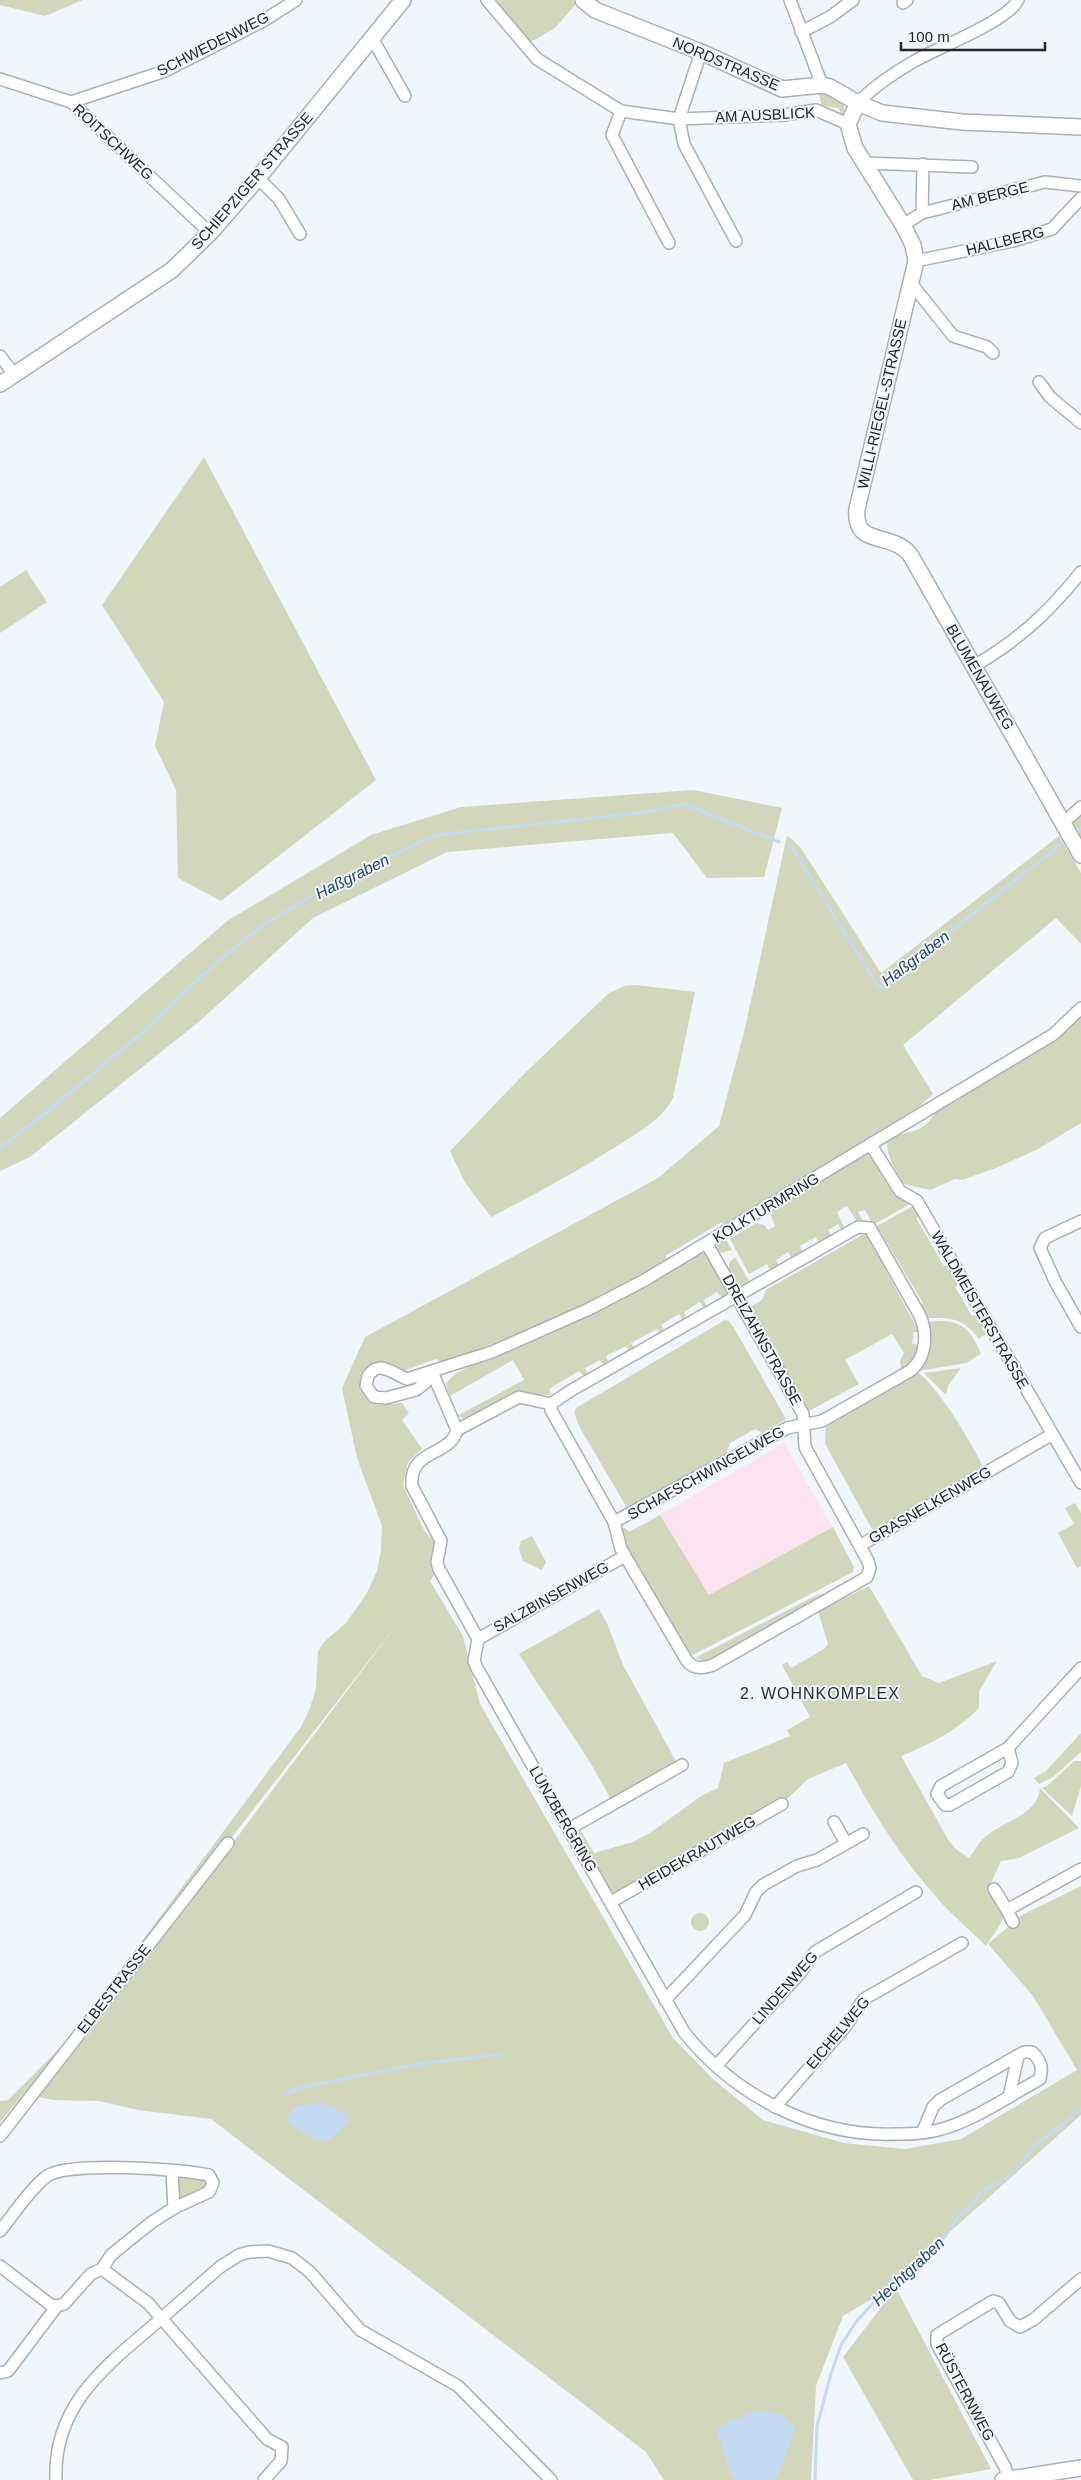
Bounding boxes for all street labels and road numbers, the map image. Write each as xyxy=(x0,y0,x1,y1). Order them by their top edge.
street label: SCHWEDENWEG xyxy=(154,8,272,79)
street label: NORDSTRASSE xyxy=(670,33,782,94)
street label: ROITSCHWEG xyxy=(70,100,157,183)
street label: AM AUSBLICK xyxy=(715,103,815,126)
street label: SCHIEPZIGER STRASSE xyxy=(188,109,316,253)
street label: AM BERGE xyxy=(949,178,1030,213)
street label: HALLBERG xyxy=(964,223,1046,258)
street label: WILLI-RIEGEL-STRASSE xyxy=(854,317,909,491)
street label: BLUMENAUWEG xyxy=(943,621,1018,733)
street label: KOLKTURMRING xyxy=(710,1169,822,1246)
street label: WALDMEISTERSTRASSE xyxy=(928,1228,1033,1392)
street label: DREIZAHNSTRASSE xyxy=(719,1271,805,1408)
street label: SCHAFSCHWINGELWEG xyxy=(624,1422,787,1523)
street label: GRASNELKENWEG xyxy=(866,1463,994,1547)
street label: SALZBINSENWEG xyxy=(490,1558,611,1635)
street label: LUNZBERGRING xyxy=(526,1763,601,1875)
street label: HEIDEKRAUTWEG xyxy=(635,1812,758,1893)
street label: ELBESTRASSE xyxy=(74,1941,154,2037)
street label: LINDENWEG xyxy=(748,1948,821,2028)
street label: EICHELWEG xyxy=(803,1993,873,2072)
street label: RÜSTERNWEG xyxy=(933,2340,998,2444)

